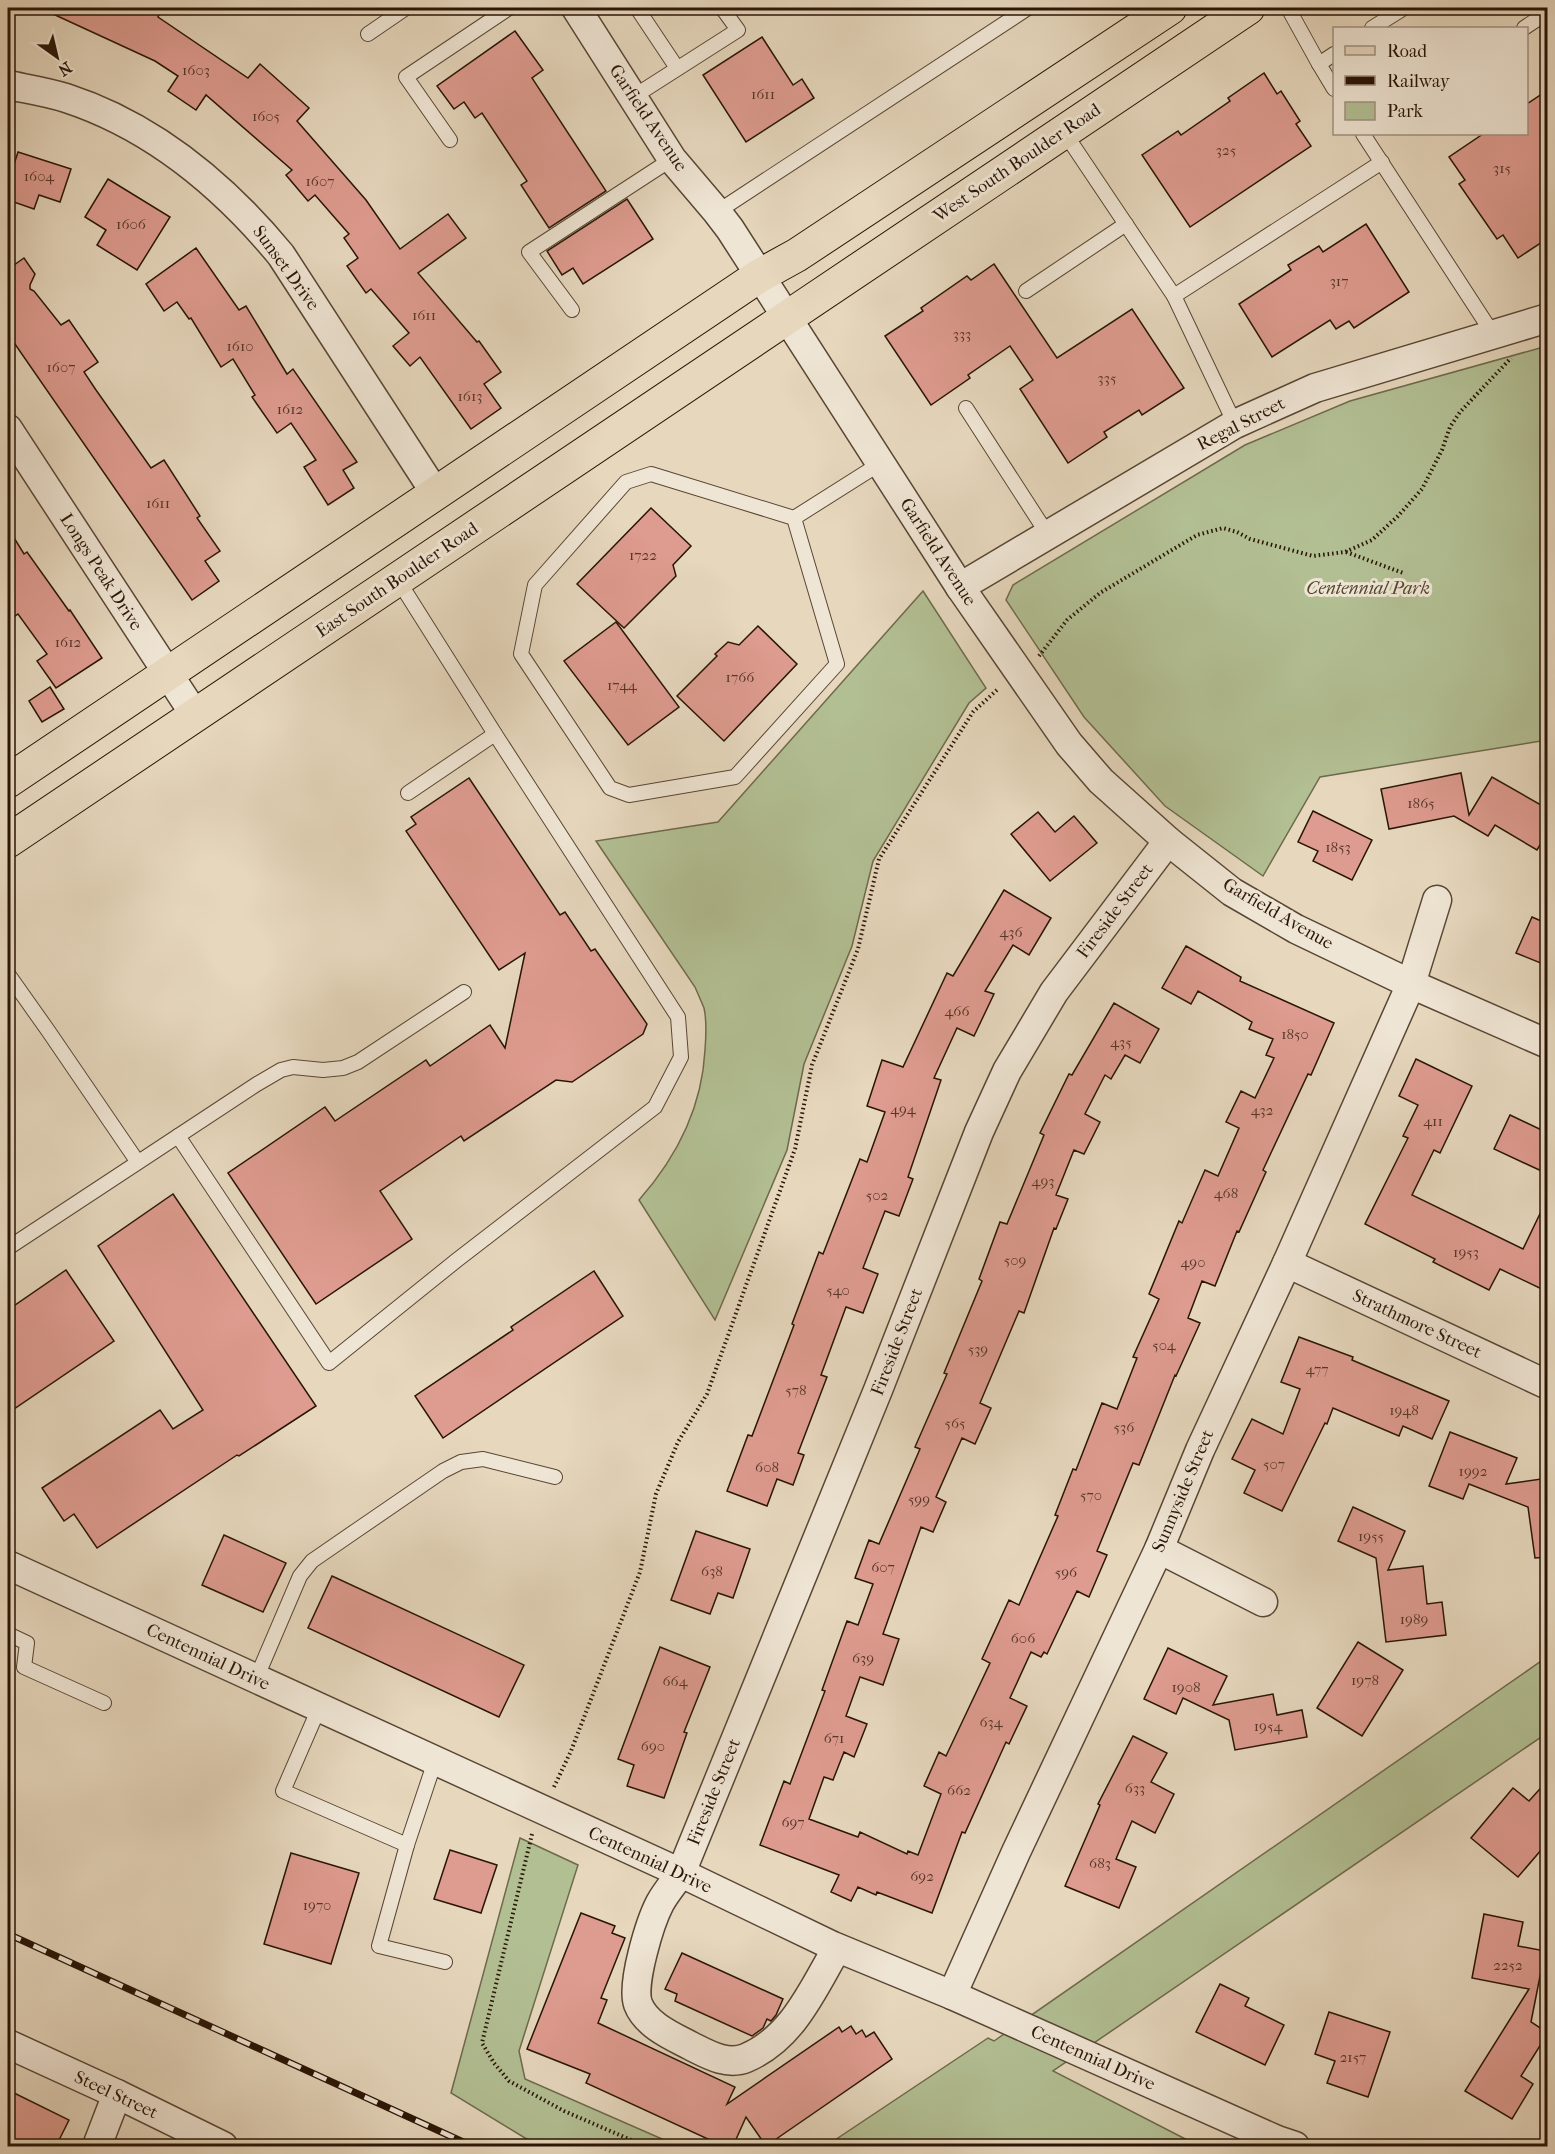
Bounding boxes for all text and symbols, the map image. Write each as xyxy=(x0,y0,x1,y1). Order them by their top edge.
north arrow xyxy=(27,27,87,87)
legend xyxy=(1333,27,1528,135)
text: Road xyxy=(1387,41,1427,62)
text: N xyxy=(54,58,75,81)
house number: 1603 xyxy=(182,61,210,79)
street label: Garfield Avenue xyxy=(605,61,691,175)
text: Railway xyxy=(1387,71,1451,92)
house number: 1611 xyxy=(751,85,775,103)
street label: West South Boulder Road xyxy=(929,99,1105,227)
text: Park xyxy=(1387,101,1424,122)
house number: 1605 xyxy=(252,107,280,125)
house number: 325 xyxy=(1216,141,1236,159)
house number: 315 xyxy=(1493,159,1511,177)
house number: 1604 xyxy=(24,167,55,185)
house number: 1607 xyxy=(306,172,334,190)
house number: 1606 xyxy=(116,215,147,233)
street label: Sunset Drive xyxy=(248,222,324,315)
house number: 317 xyxy=(1330,272,1348,290)
house number: 1611 xyxy=(412,306,436,324)
house number: 333 xyxy=(953,325,971,343)
house number: 1610 xyxy=(227,337,253,355)
house number: 1607 xyxy=(47,358,75,376)
house number: 335 xyxy=(1098,369,1116,387)
house number: 1613 xyxy=(458,387,482,405)
street label: Regal Street xyxy=(1193,393,1289,455)
house number: 1612 xyxy=(277,400,303,418)
house number: 1611 xyxy=(146,494,170,512)
street label: Garfield Avenue xyxy=(895,494,981,610)
street label: Longs Peak Drive xyxy=(55,510,147,635)
street label: East South Boulder Road xyxy=(312,518,482,642)
house number: 1722 xyxy=(629,546,657,564)
park label: Centennial Park xyxy=(1306,578,1430,599)
house number: 1612 xyxy=(55,633,81,651)
house number: 1766 xyxy=(726,668,755,686)
house number: 1744 xyxy=(607,676,638,694)
house number: 1865 xyxy=(1407,794,1435,812)
house number: 1853 xyxy=(1325,838,1351,856)
street label: Fireside Street xyxy=(1073,859,1158,963)
street label: Garfield Avenue xyxy=(1219,874,1337,954)
house number: 436 xyxy=(999,923,1023,941)
house number: 466 xyxy=(944,1002,970,1020)
house number: 1850 xyxy=(1281,1025,1309,1043)
house number: 435 xyxy=(1110,1033,1132,1051)
house number: 494 xyxy=(890,1100,917,1118)
house number: 432 xyxy=(1251,1101,1274,1119)
house number: 411 xyxy=(1423,1112,1443,1130)
house number: 493 xyxy=(1032,1172,1054,1190)
house number: 468 xyxy=(1214,1184,1238,1202)
house number: 502 xyxy=(866,1186,888,1204)
house number: 1953 xyxy=(1453,1243,1479,1261)
house number: 509 xyxy=(1004,1251,1026,1269)
house number: 490 xyxy=(1181,1253,1206,1271)
house number: 540 xyxy=(826,1281,850,1299)
street label: Fireside Street xyxy=(867,1285,927,1399)
street label: Strathmore Street xyxy=(1349,1285,1485,1363)
house number: 504 xyxy=(1152,1336,1177,1354)
house number: 539 xyxy=(968,1340,988,1358)
house number: 477 xyxy=(1306,1360,1328,1378)
house number: 578 xyxy=(785,1381,807,1399)
house number: 1948 xyxy=(1389,1401,1419,1419)
house number: 565 xyxy=(944,1414,966,1432)
house number: 536 xyxy=(1114,1418,1135,1436)
street label: Sunnyside Street xyxy=(1148,1426,1219,1555)
house number: 507 xyxy=(1263,1455,1285,1473)
house number: 608 xyxy=(755,1458,779,1476)
house number: 1992 xyxy=(1459,1462,1488,1480)
house number: 570 xyxy=(1080,1486,1102,1504)
house number: 599 xyxy=(908,1490,930,1508)
house number: 1955 xyxy=(1358,1527,1384,1545)
house number: 607 xyxy=(871,1558,895,1576)
house number: 638 xyxy=(701,1562,723,1580)
house number: 596 xyxy=(1055,1563,1078,1581)
house number: 1989 xyxy=(1400,1610,1428,1628)
street label: Centennial Drive xyxy=(143,1619,273,1695)
house number: 606 xyxy=(1011,1629,1036,1647)
house number: 639 xyxy=(852,1649,874,1667)
house number: 1978 xyxy=(1351,1671,1379,1689)
house number: 664 xyxy=(662,1672,689,1690)
house number: 1908 xyxy=(1171,1678,1201,1696)
house number: 634 xyxy=(979,1713,1004,1731)
house number: 1954 xyxy=(1254,1717,1283,1735)
house number: 671 xyxy=(824,1729,844,1747)
street label: Fireside Street xyxy=(683,1735,745,1848)
house number: 690 xyxy=(641,1737,665,1755)
house number: 633 xyxy=(1125,1779,1145,1797)
house number: 662 xyxy=(947,1781,971,1799)
house number: 697 xyxy=(781,1813,805,1831)
street label: Centennial Drive xyxy=(585,1822,715,1898)
house number: 683 xyxy=(1089,1854,1111,1872)
house number: 692 xyxy=(910,1867,934,1885)
house number: 1970 xyxy=(303,1896,331,1914)
house number: 2252 xyxy=(1493,1956,1523,1974)
street label: Centennial Drive xyxy=(1028,2021,1159,2095)
house number: 2157 xyxy=(1340,2048,1366,2066)
street label: Steel Street xyxy=(71,2067,162,2124)

